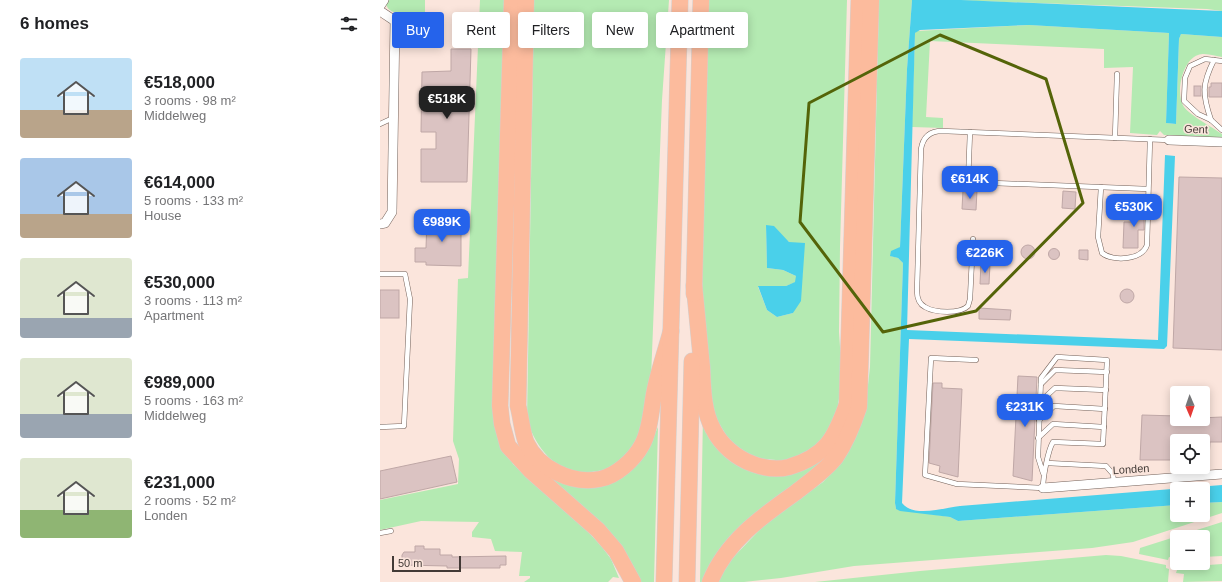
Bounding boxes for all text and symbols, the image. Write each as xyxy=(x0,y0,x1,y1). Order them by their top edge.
chip: Buy xyxy=(392,12,444,48)
chip: Rent xyxy=(452,12,510,48)
chip: Filters xyxy=(518,12,584,48)
chip: New xyxy=(592,12,648,48)
chip: Apartment xyxy=(656,12,748,48)
icon: filters xyxy=(338,13,360,35)
text: 6 homes xyxy=(20,14,89,33)
text: €518,000 xyxy=(144,73,215,92)
icon: home xyxy=(52,74,100,122)
pin: €518K xyxy=(419,86,475,120)
text: €518K xyxy=(428,91,466,106)
text: 3 rooms · 98 m² xyxy=(144,93,236,108)
text: Middelweg xyxy=(144,108,206,123)
street label: Gent xyxy=(1184,123,1208,135)
pin: €614K xyxy=(942,166,998,200)
text: €614K xyxy=(951,171,989,186)
text: €614,000 xyxy=(144,173,215,192)
icon: home xyxy=(52,174,100,222)
text: 5 rooms · 133 m² xyxy=(144,193,243,208)
pin: €530K xyxy=(1106,194,1162,228)
text: €530K xyxy=(1115,199,1153,214)
text: House xyxy=(144,208,182,223)
pin: €989K xyxy=(414,209,470,243)
text: €989K xyxy=(423,214,461,229)
pin: €226K xyxy=(957,240,1013,274)
text: €226K xyxy=(966,245,1004,260)
text: €530,000 xyxy=(144,273,215,292)
icon: home xyxy=(52,274,100,322)
text: 3 rooms · 113 m² xyxy=(144,293,242,308)
text: Apartment xyxy=(144,308,204,323)
text: €989,000 xyxy=(144,373,215,392)
icon: home xyxy=(52,374,100,422)
north arrow xyxy=(1170,386,1210,426)
map controls xyxy=(1170,386,1210,570)
text: 5 rooms · 163 m² xyxy=(144,393,243,408)
pin: €231K xyxy=(997,394,1053,428)
text: €231K xyxy=(1006,399,1044,414)
text: Middelweg xyxy=(144,408,206,423)
button: locate xyxy=(1170,434,1210,474)
street label: Londen xyxy=(1112,462,1150,476)
text: €231,000 xyxy=(144,473,215,492)
icon: home xyxy=(52,474,100,522)
button: + xyxy=(1170,482,1210,522)
text: 2 rooms · 52 m² xyxy=(144,493,236,508)
text: Londen xyxy=(144,508,187,523)
button: − xyxy=(1170,530,1210,570)
scale bar xyxy=(392,554,461,573)
text: 50 m xyxy=(398,557,422,569)

